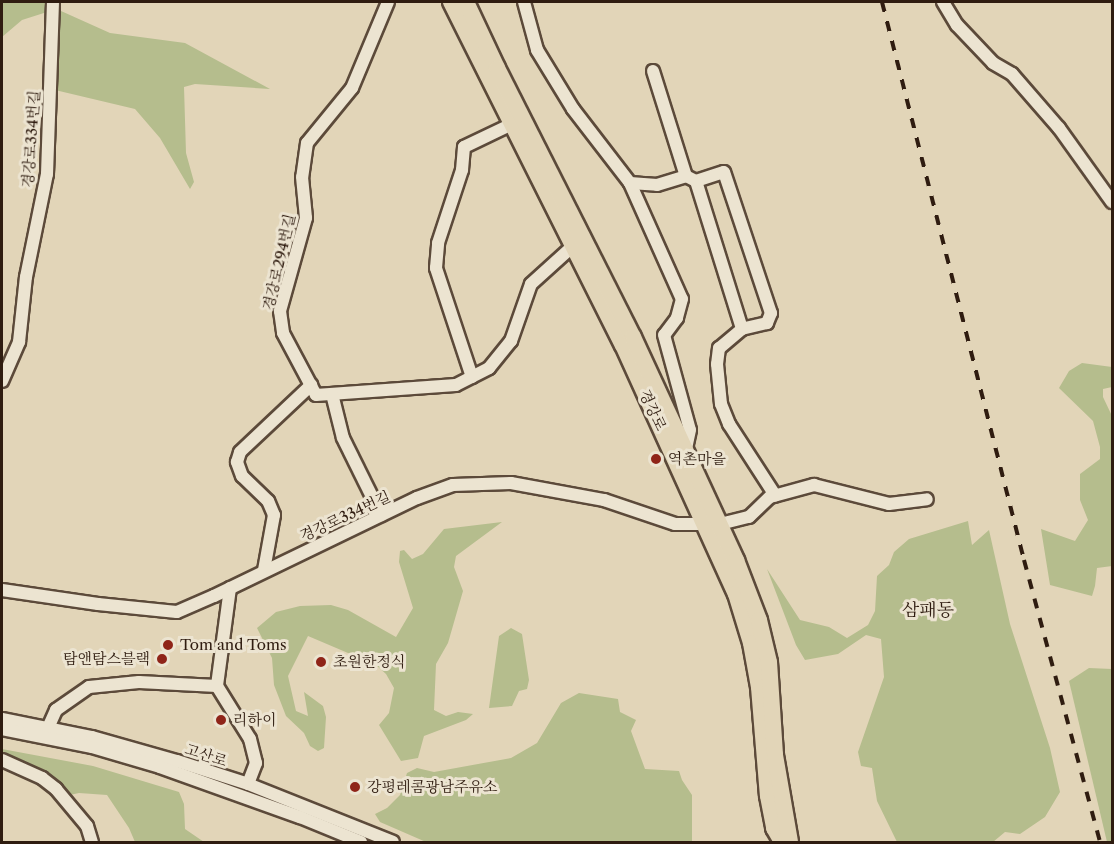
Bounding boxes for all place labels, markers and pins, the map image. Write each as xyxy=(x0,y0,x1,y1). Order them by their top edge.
place label: 역촌마을 xyxy=(668,450,726,468)
marker: 역촌마을 xyxy=(649,452,663,466)
place label: Tom and Toms xyxy=(180,636,287,654)
marker: Tom and Toms xyxy=(161,638,175,652)
place label: 탐앤탐스블랙 xyxy=(63,650,150,668)
marker: 탐앤탐스블랙 xyxy=(155,652,169,666)
place label: 초원한정식 xyxy=(333,653,405,671)
marker: 초원한정식 xyxy=(314,655,328,669)
place label: 리하이 xyxy=(233,711,276,729)
marker: 리하이 xyxy=(214,713,228,727)
place label: 강평레콤광남주유소 xyxy=(367,778,497,796)
marker: 강평레콤광남주유소 xyxy=(348,780,362,794)

